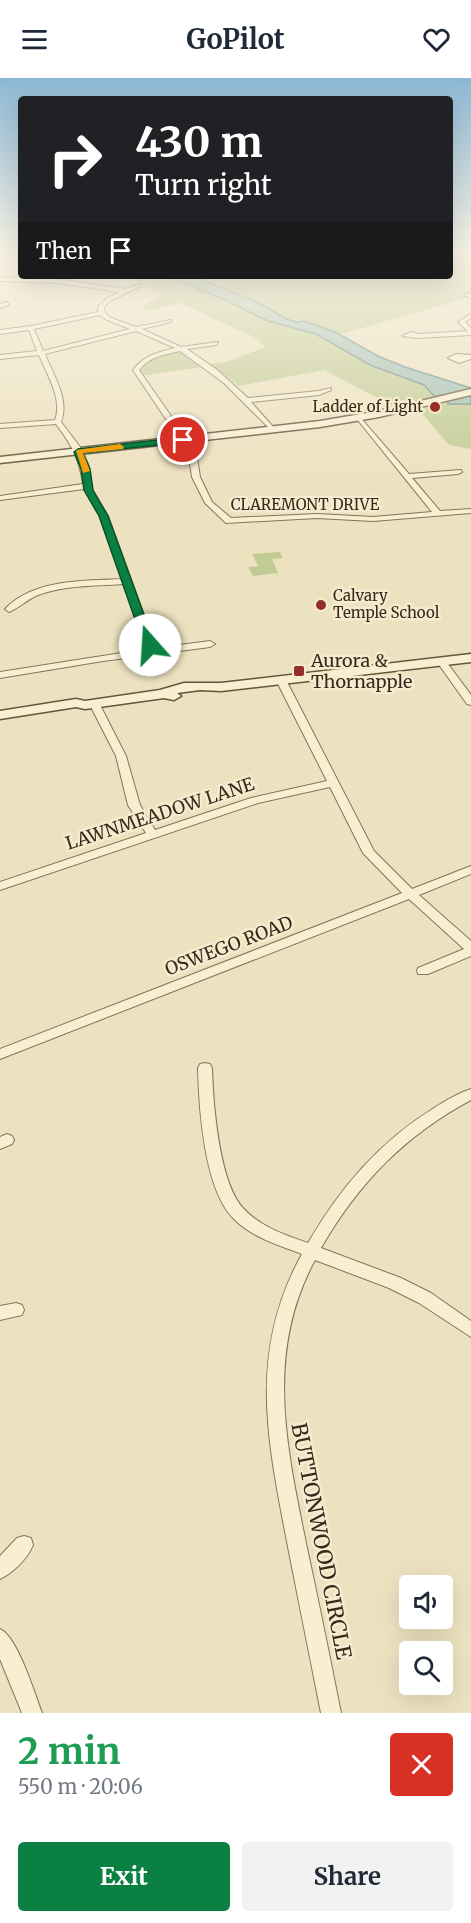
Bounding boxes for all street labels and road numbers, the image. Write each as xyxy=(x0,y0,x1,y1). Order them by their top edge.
street label: CLAREMONT DRIVE xyxy=(231,495,380,514)
street label: LAWNMEADOW LANE xyxy=(63,772,258,855)
street label: OSWEGO ROAD xyxy=(162,911,296,980)
street label: BUTTONWOOD CIRCLE xyxy=(285,1420,358,1662)

